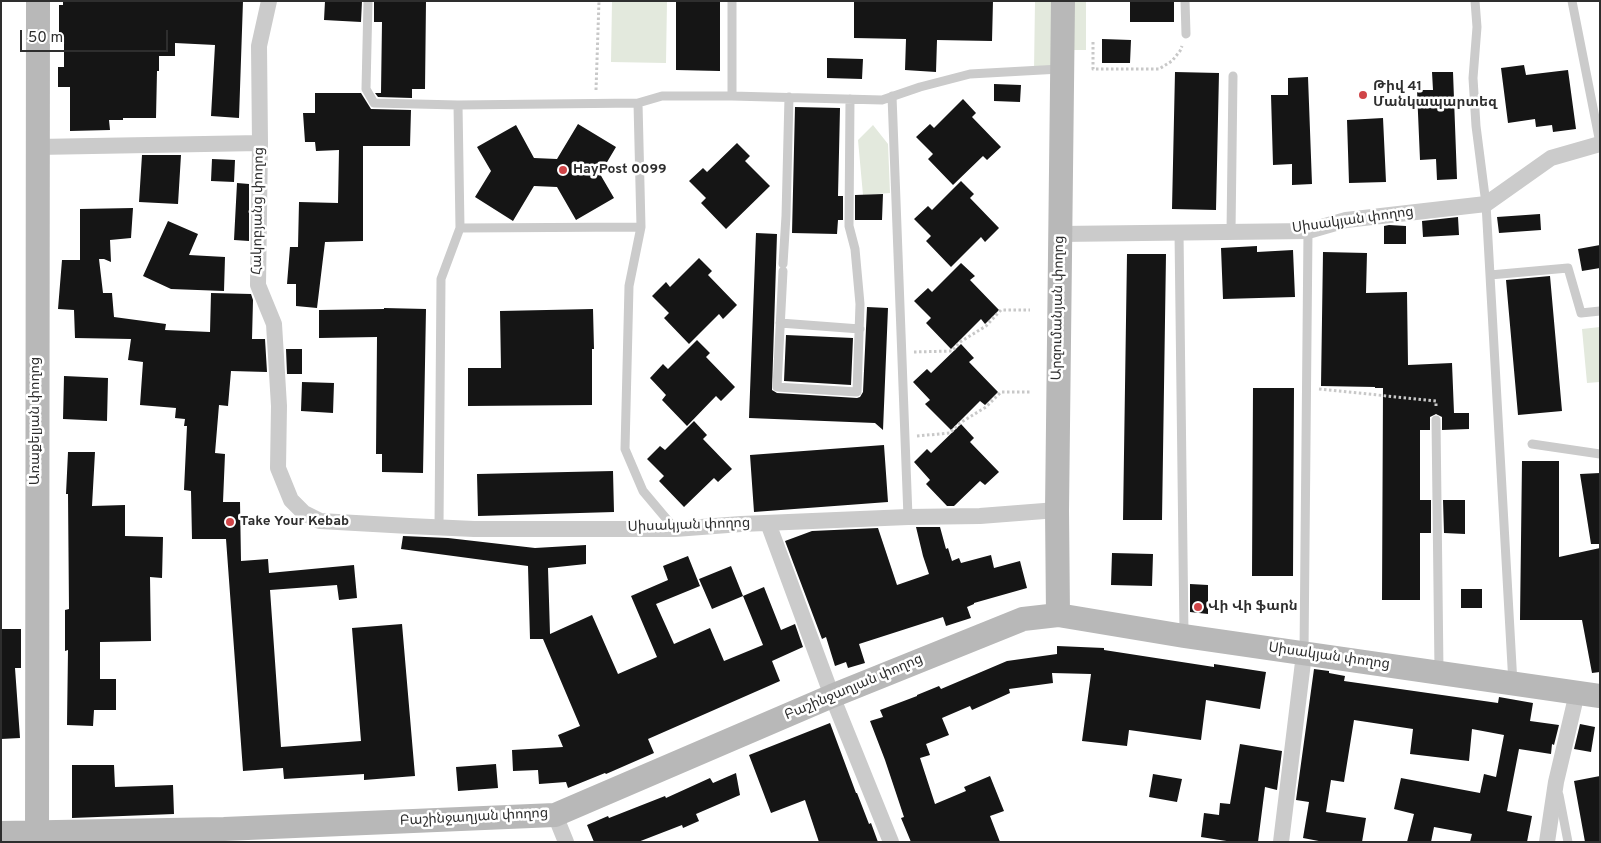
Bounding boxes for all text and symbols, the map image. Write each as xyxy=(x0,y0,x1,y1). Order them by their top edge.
scale bar xyxy=(22,20,170,52)
text: 50 m xyxy=(28,29,63,48)
place label: Թիվ 41 Մանկապարտեզ xyxy=(1373,79,1497,111)
marker: Թիվ 41 Մանկապարտեզ xyxy=(1357,89,1369,101)
street label: Հակոբյանց փողոց xyxy=(249,147,269,275)
place label: HayPost 0099 xyxy=(573,162,667,178)
marker: HayPost 0099 xyxy=(557,164,569,176)
street label: Սիսակյան փողոց xyxy=(1291,204,1415,238)
street label: Արզումանյան փողոց xyxy=(1049,235,1069,381)
street label: Առաքելյան փողոց xyxy=(28,357,44,485)
place label: Take Your Kebab xyxy=(240,514,349,530)
street label: Սիսակյան փողոց xyxy=(627,515,751,537)
marker: Take Your Kebab xyxy=(224,516,236,528)
place label: Վի Վի ֆարն xyxy=(1208,599,1298,615)
marker: Վի Վի ֆարն xyxy=(1192,601,1204,613)
street label: Սիսակյան փողոց xyxy=(1267,640,1391,674)
street label: Բաշինջաղյան փողոց xyxy=(782,651,926,725)
street label: Բաշինջաղյան փողոց xyxy=(399,806,549,830)

